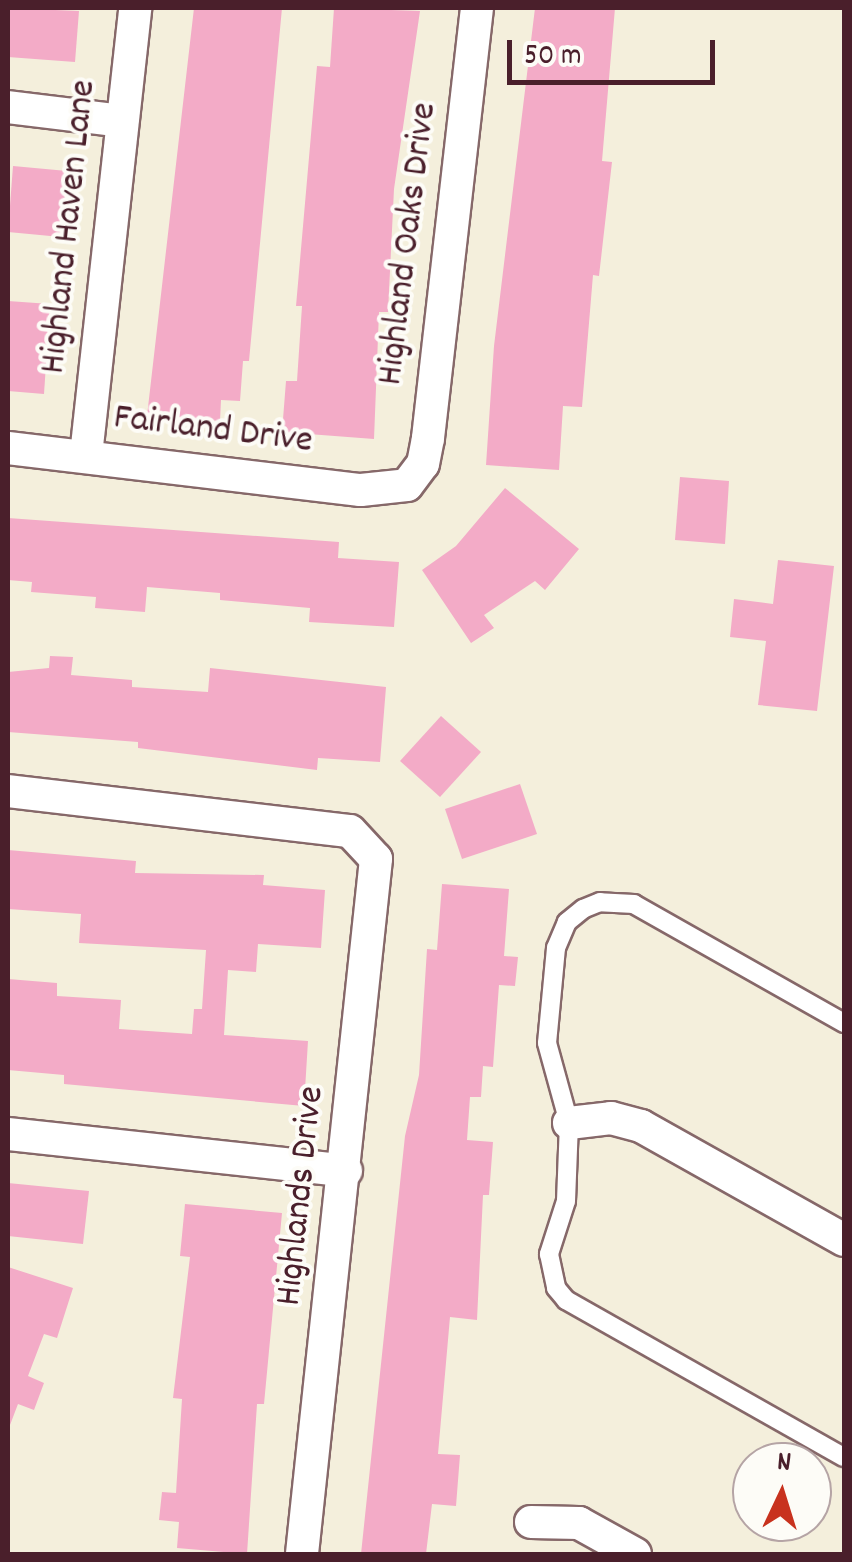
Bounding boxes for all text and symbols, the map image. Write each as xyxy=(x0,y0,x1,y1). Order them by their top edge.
scale bar xyxy=(512,20,720,82)
text: 50 m xyxy=(524,36,582,79)
street label: Highland Haven Lane xyxy=(32,78,108,376)
street label: Highland Oaks Drive xyxy=(369,100,449,388)
street label: Fairland Drive xyxy=(111,396,315,466)
street label: Highlands Drive xyxy=(268,1084,336,1308)
north arrow xyxy=(732,1442,832,1542)
text: N xyxy=(776,1444,792,1485)

